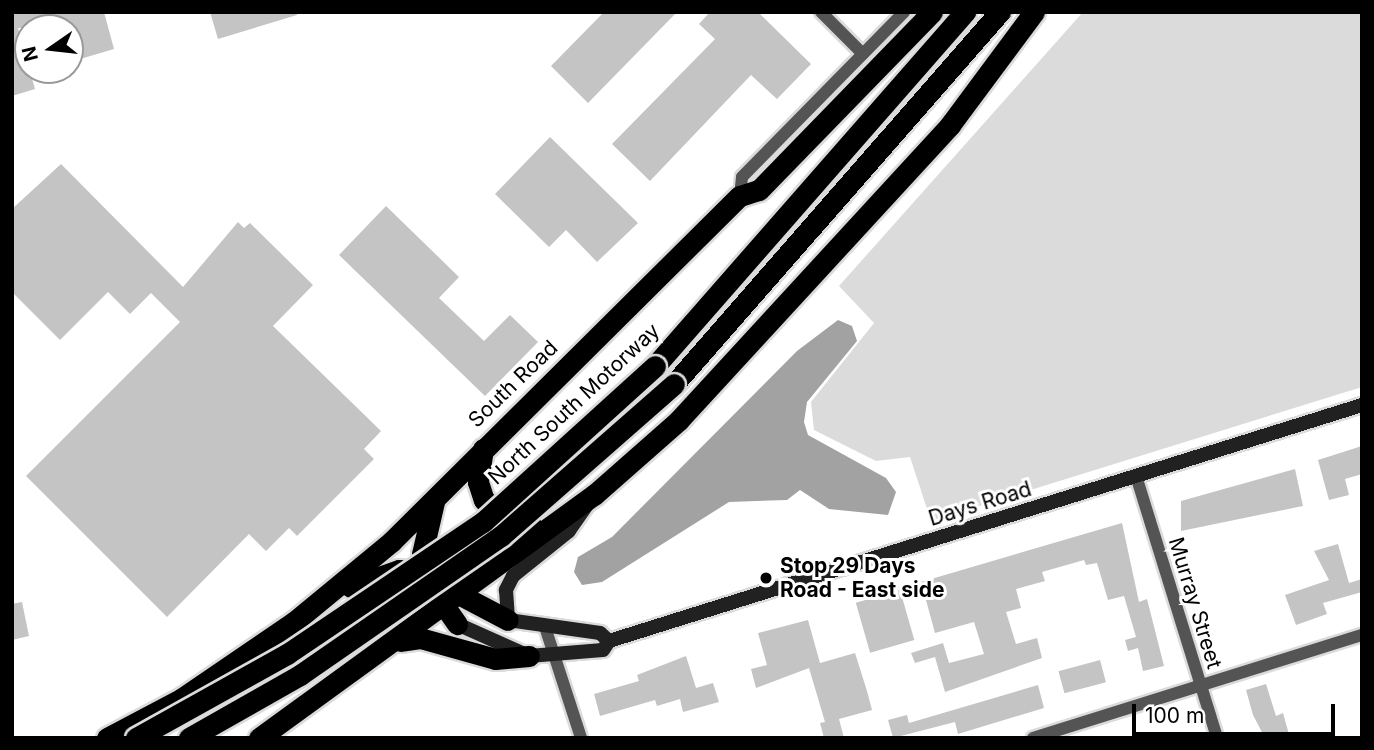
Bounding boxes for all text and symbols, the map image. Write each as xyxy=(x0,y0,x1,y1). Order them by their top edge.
north arrow xyxy=(14,14,84,84)
text: N xyxy=(17,44,43,64)
street label: North South Motorway xyxy=(483,318,665,490)
street label: South Road xyxy=(463,335,563,433)
street label: Days Road xyxy=(926,476,1034,532)
street label: Murray Street xyxy=(1163,534,1227,672)
place label: Stop 29 Days Road - East side xyxy=(780,553,944,603)
marker: Stop 29 Days Road - East side xyxy=(758,570,774,586)
scale bar xyxy=(1136,690,1339,734)
text: 100 m xyxy=(1145,703,1204,728)

